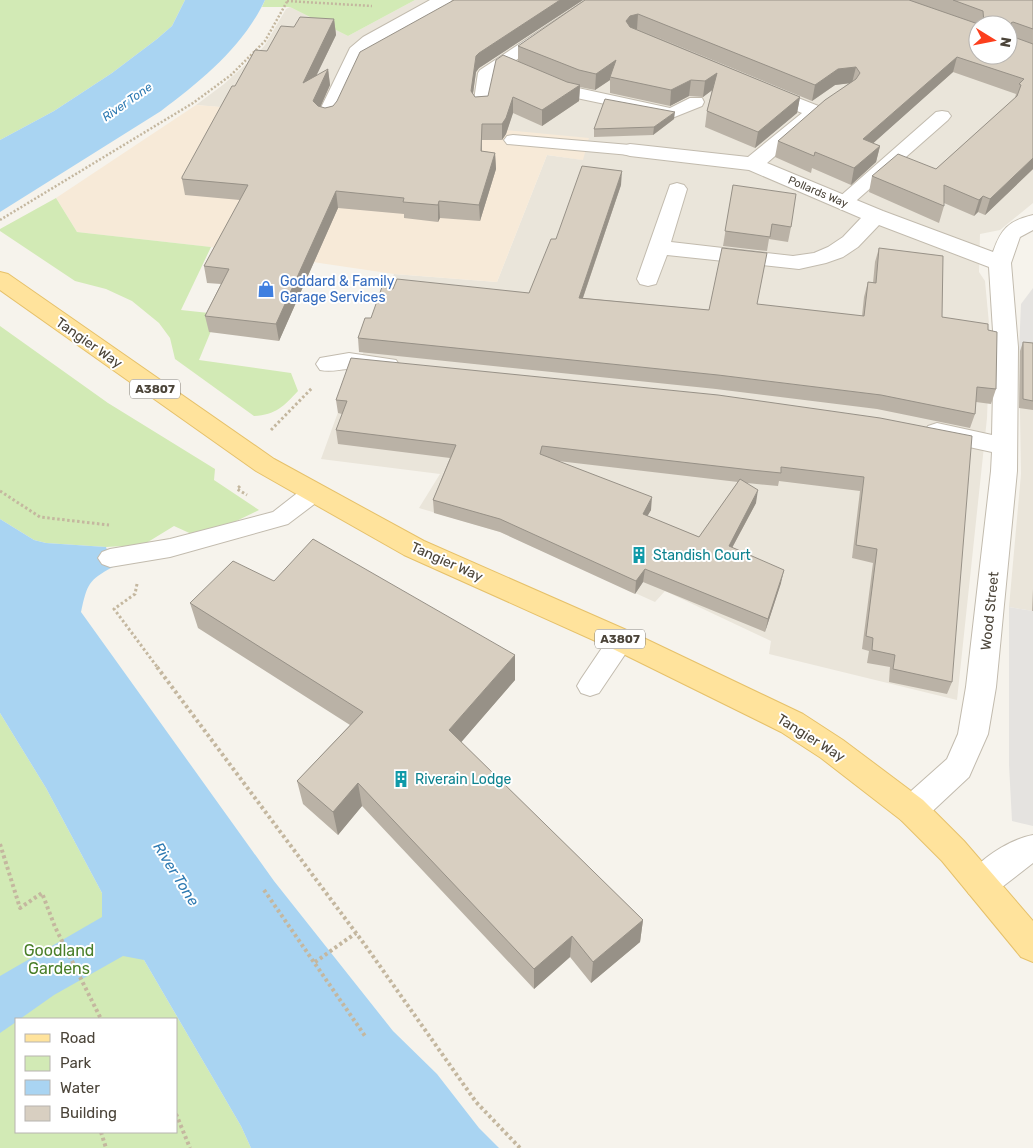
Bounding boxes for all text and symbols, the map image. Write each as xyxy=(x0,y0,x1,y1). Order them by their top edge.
north arrow xyxy=(968,15,1018,65)
text: N xyxy=(996,36,1015,49)
water label: River Tone xyxy=(99,80,155,124)
street label: Pollards Way xyxy=(786,174,850,210)
place label: Goddard & Family Garage Services xyxy=(280,273,395,306)
shop icon: Goddard & Family Garage Services xyxy=(256,279,276,299)
street label: Tangier Way xyxy=(53,314,126,372)
road number: A3807 xyxy=(130,379,180,398)
street label: Tangier Way xyxy=(408,539,486,586)
building icon: Standish Court xyxy=(629,545,649,565)
place label: Standish Court xyxy=(653,547,751,564)
street label: Wood Street xyxy=(977,570,1003,651)
road number: A3807 xyxy=(595,630,645,648)
street label: Tangier Way xyxy=(774,710,848,766)
building icon: Riverain Lodge xyxy=(391,769,411,789)
place label: Riverain Lodge xyxy=(415,771,512,788)
water label: River Tone xyxy=(149,839,203,910)
park label: Goodland Gardens xyxy=(24,941,94,978)
legend xyxy=(15,1018,178,1133)
text: Road xyxy=(60,1029,96,1047)
text: Park xyxy=(60,1054,91,1072)
text: Water xyxy=(60,1079,100,1097)
text: Building xyxy=(60,1104,117,1122)

